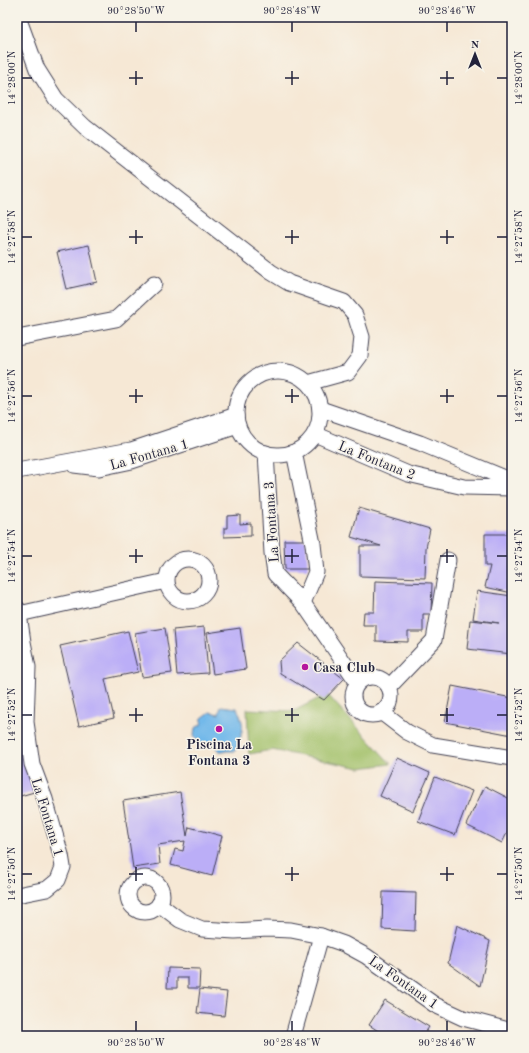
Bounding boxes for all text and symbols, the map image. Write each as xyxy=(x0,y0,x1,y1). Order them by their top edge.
text: 90°28'50"W xyxy=(107,6,165,16)
text: 90°28'48"W xyxy=(263,6,321,16)
text: 90°28'46"W xyxy=(418,6,476,16)
north arrow xyxy=(455,34,495,74)
text: N xyxy=(471,40,480,51)
text: 14°28'00"N xyxy=(7,50,17,105)
text: 14°28'00"N xyxy=(514,50,524,105)
text: 14°27'58"N xyxy=(7,209,17,264)
text: 14°27'58"N xyxy=(514,209,524,264)
text: 14°27'56"N xyxy=(7,368,17,423)
text: 14°27'56"N xyxy=(514,368,524,423)
street label: La Fontana 1 xyxy=(108,437,190,473)
street label: La Fontana 2 xyxy=(336,439,417,483)
street label: La Fontana 3 xyxy=(262,481,282,563)
text: 14°27'54"N xyxy=(7,528,17,583)
text: 14°27'54"N xyxy=(514,528,524,583)
place label: Casa Club xyxy=(313,661,375,675)
marker: Casa Club xyxy=(300,662,310,672)
text: 14°27'52"N xyxy=(7,687,17,742)
text: 14°27'52"N xyxy=(514,687,524,742)
marker: Piscina La Fontana 3 xyxy=(214,724,224,734)
place label: Piscina La Fontana 3 xyxy=(186,738,252,768)
street label: La Fontana 1 xyxy=(28,776,66,858)
text: 14°27'50"N xyxy=(7,846,17,901)
text: 14°27'50"N xyxy=(514,846,524,901)
street label: La Fontana 1 xyxy=(366,954,441,1012)
text: 90°28'50"W xyxy=(107,1038,165,1048)
text: 90°28'48"W xyxy=(263,1038,321,1048)
text: 90°28'46"W xyxy=(418,1038,476,1048)

